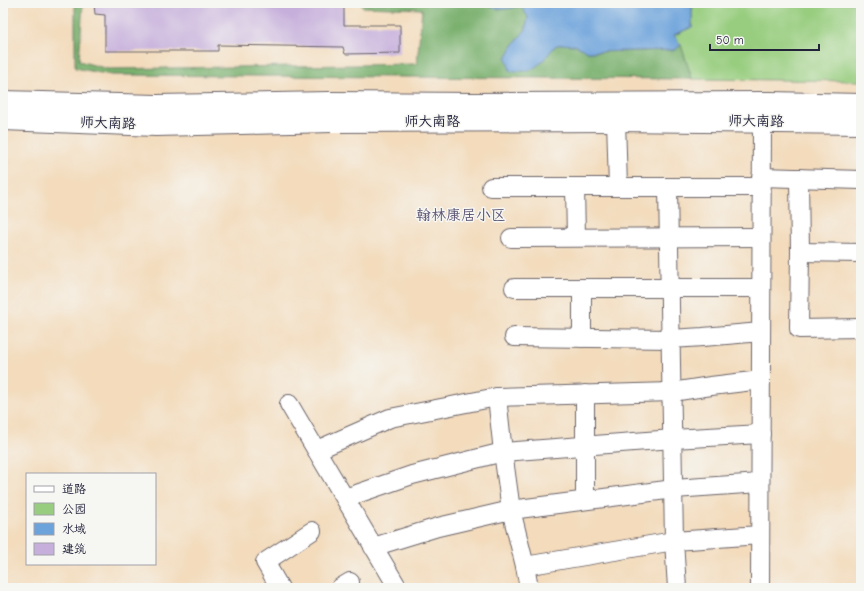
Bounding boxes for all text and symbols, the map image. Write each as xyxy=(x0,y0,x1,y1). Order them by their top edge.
scale bar xyxy=(710,26,819,52)
text: 50 m xyxy=(716,33,744,47)
street label: 师大南路 xyxy=(728,112,784,130)
street label: 师大南路 xyxy=(404,113,460,130)
street label: 师大南路 xyxy=(80,114,136,132)
district label: 翰林康居小区 xyxy=(416,206,506,224)
legend xyxy=(26,473,156,565)
text: 道路 xyxy=(62,482,86,496)
text: 公园 xyxy=(62,502,86,516)
text: 水域 xyxy=(62,522,86,536)
text: 建筑 xyxy=(62,542,86,556)

